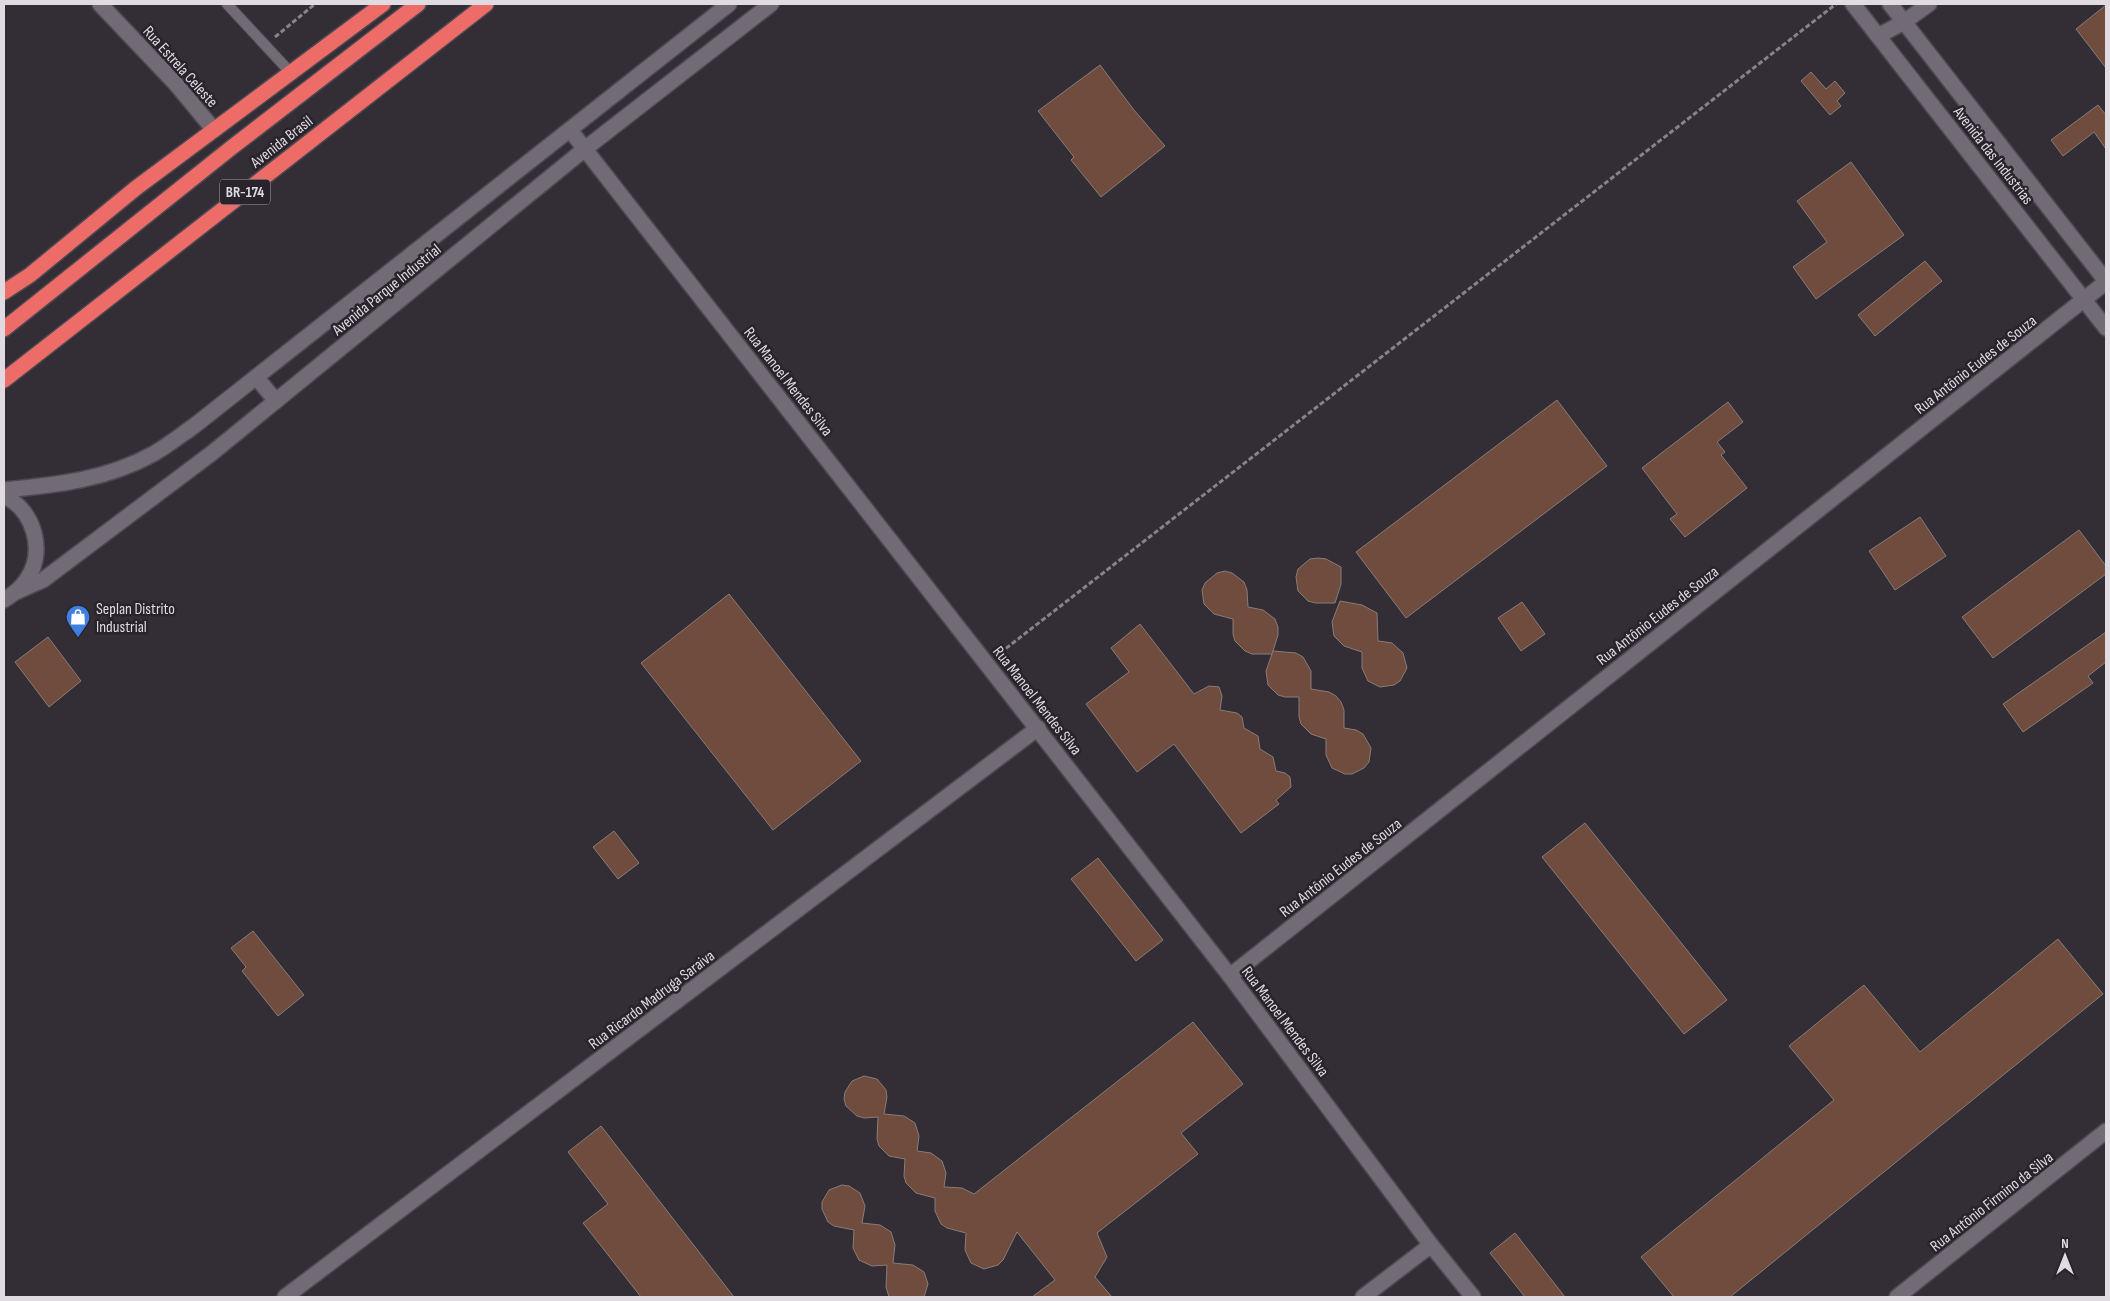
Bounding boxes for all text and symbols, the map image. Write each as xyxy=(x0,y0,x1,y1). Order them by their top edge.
street label: Rua Estrela Celeste xyxy=(138,22,221,112)
street label: Avenida das Industrias xyxy=(1948,102,2037,209)
street label: Avenida Brasil xyxy=(246,112,317,173)
road number: BR-174 xyxy=(220,180,270,204)
street label: Avenida Parque Industrial xyxy=(328,240,445,340)
street label: Rua Antônio Eudes de Souza xyxy=(1911,312,2041,419)
street label: Rua Manoel Mendes Silva xyxy=(739,324,836,440)
street label: Rua Antônio Eudes de Souza xyxy=(1593,563,1723,670)
place label: Seplan Distrito Industrial xyxy=(96,600,175,637)
shop icon: Seplan Distrito Industrial xyxy=(65,604,91,638)
street label: Rua Manoel Mendes Silva xyxy=(988,643,1085,759)
street label: Rua Antônio Eudes de Souza xyxy=(1276,815,1406,922)
street label: Rua Ricardo Madruga Saraiva xyxy=(585,947,719,1054)
street label: Rua Manoel Mendes Silva xyxy=(1237,963,1332,1081)
street label: Rua Antônio Firmino da Silva xyxy=(1927,1148,2057,1256)
north arrow xyxy=(2040,1231,2090,1281)
text: N xyxy=(2061,1235,2069,1252)

